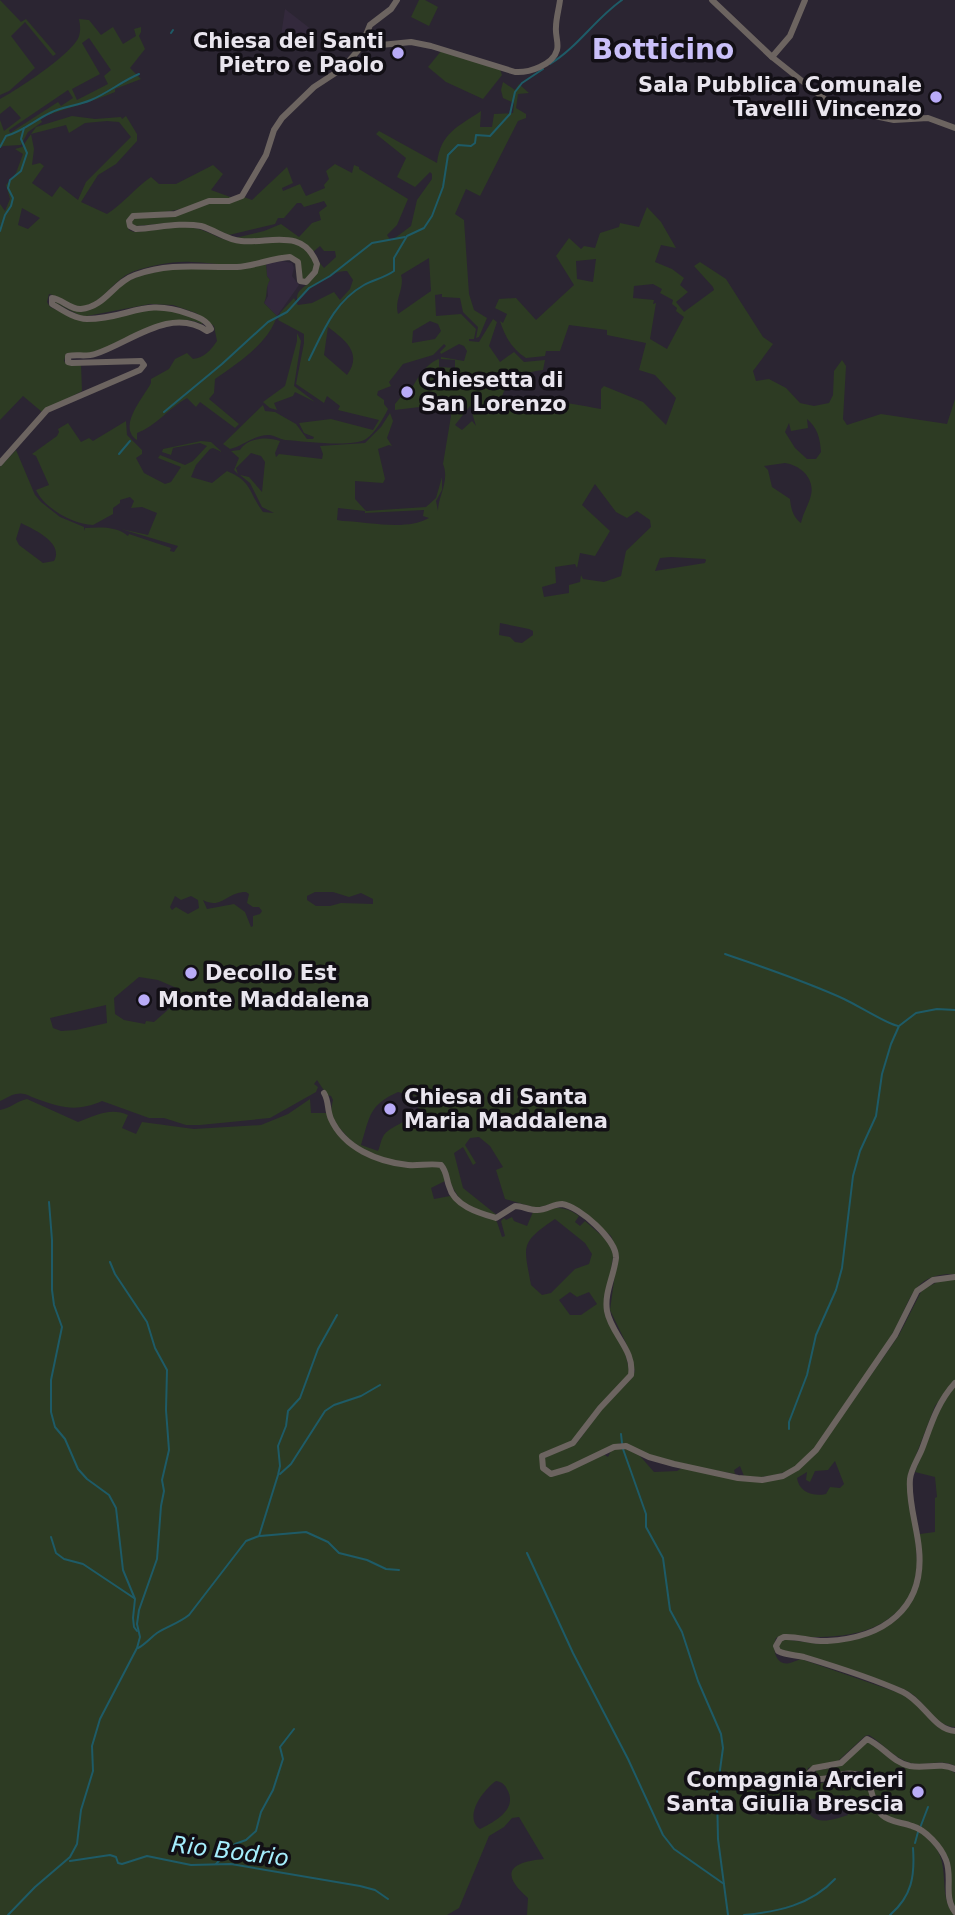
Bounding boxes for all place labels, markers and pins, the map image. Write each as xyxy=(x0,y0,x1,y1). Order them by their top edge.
place label: Chiesa dei Santi Pietro e Paolo xyxy=(193,29,384,77)
marker: Chiesa dei Santi Pietro e Paolo xyxy=(390,45,406,61)
place label: Sala Pubblica Comunale Tavelli Vincenzo xyxy=(638,73,922,121)
marker: Sala Pubblica Comunale Tavelli Vincenzo xyxy=(928,89,944,105)
place label: Chiesetta di San Lorenzo xyxy=(421,368,567,416)
marker: Chiesetta di San Lorenzo xyxy=(399,384,415,400)
place label: Decollo Est xyxy=(205,961,337,985)
marker: Decollo Est xyxy=(183,965,199,981)
place label: Monte Maddalena xyxy=(158,988,370,1012)
marker: Monte Maddalena xyxy=(136,992,152,1008)
place label: Chiesa di Santa Maria Maddalena xyxy=(404,1085,608,1133)
marker: Chiesa di Santa Maria Maddalena xyxy=(382,1101,398,1117)
place label: Compagnia Arcieri Santa Giulia Brescia xyxy=(666,1768,904,1816)
marker: Compagnia Arcieri Santa Giulia Brescia xyxy=(910,1784,926,1800)

